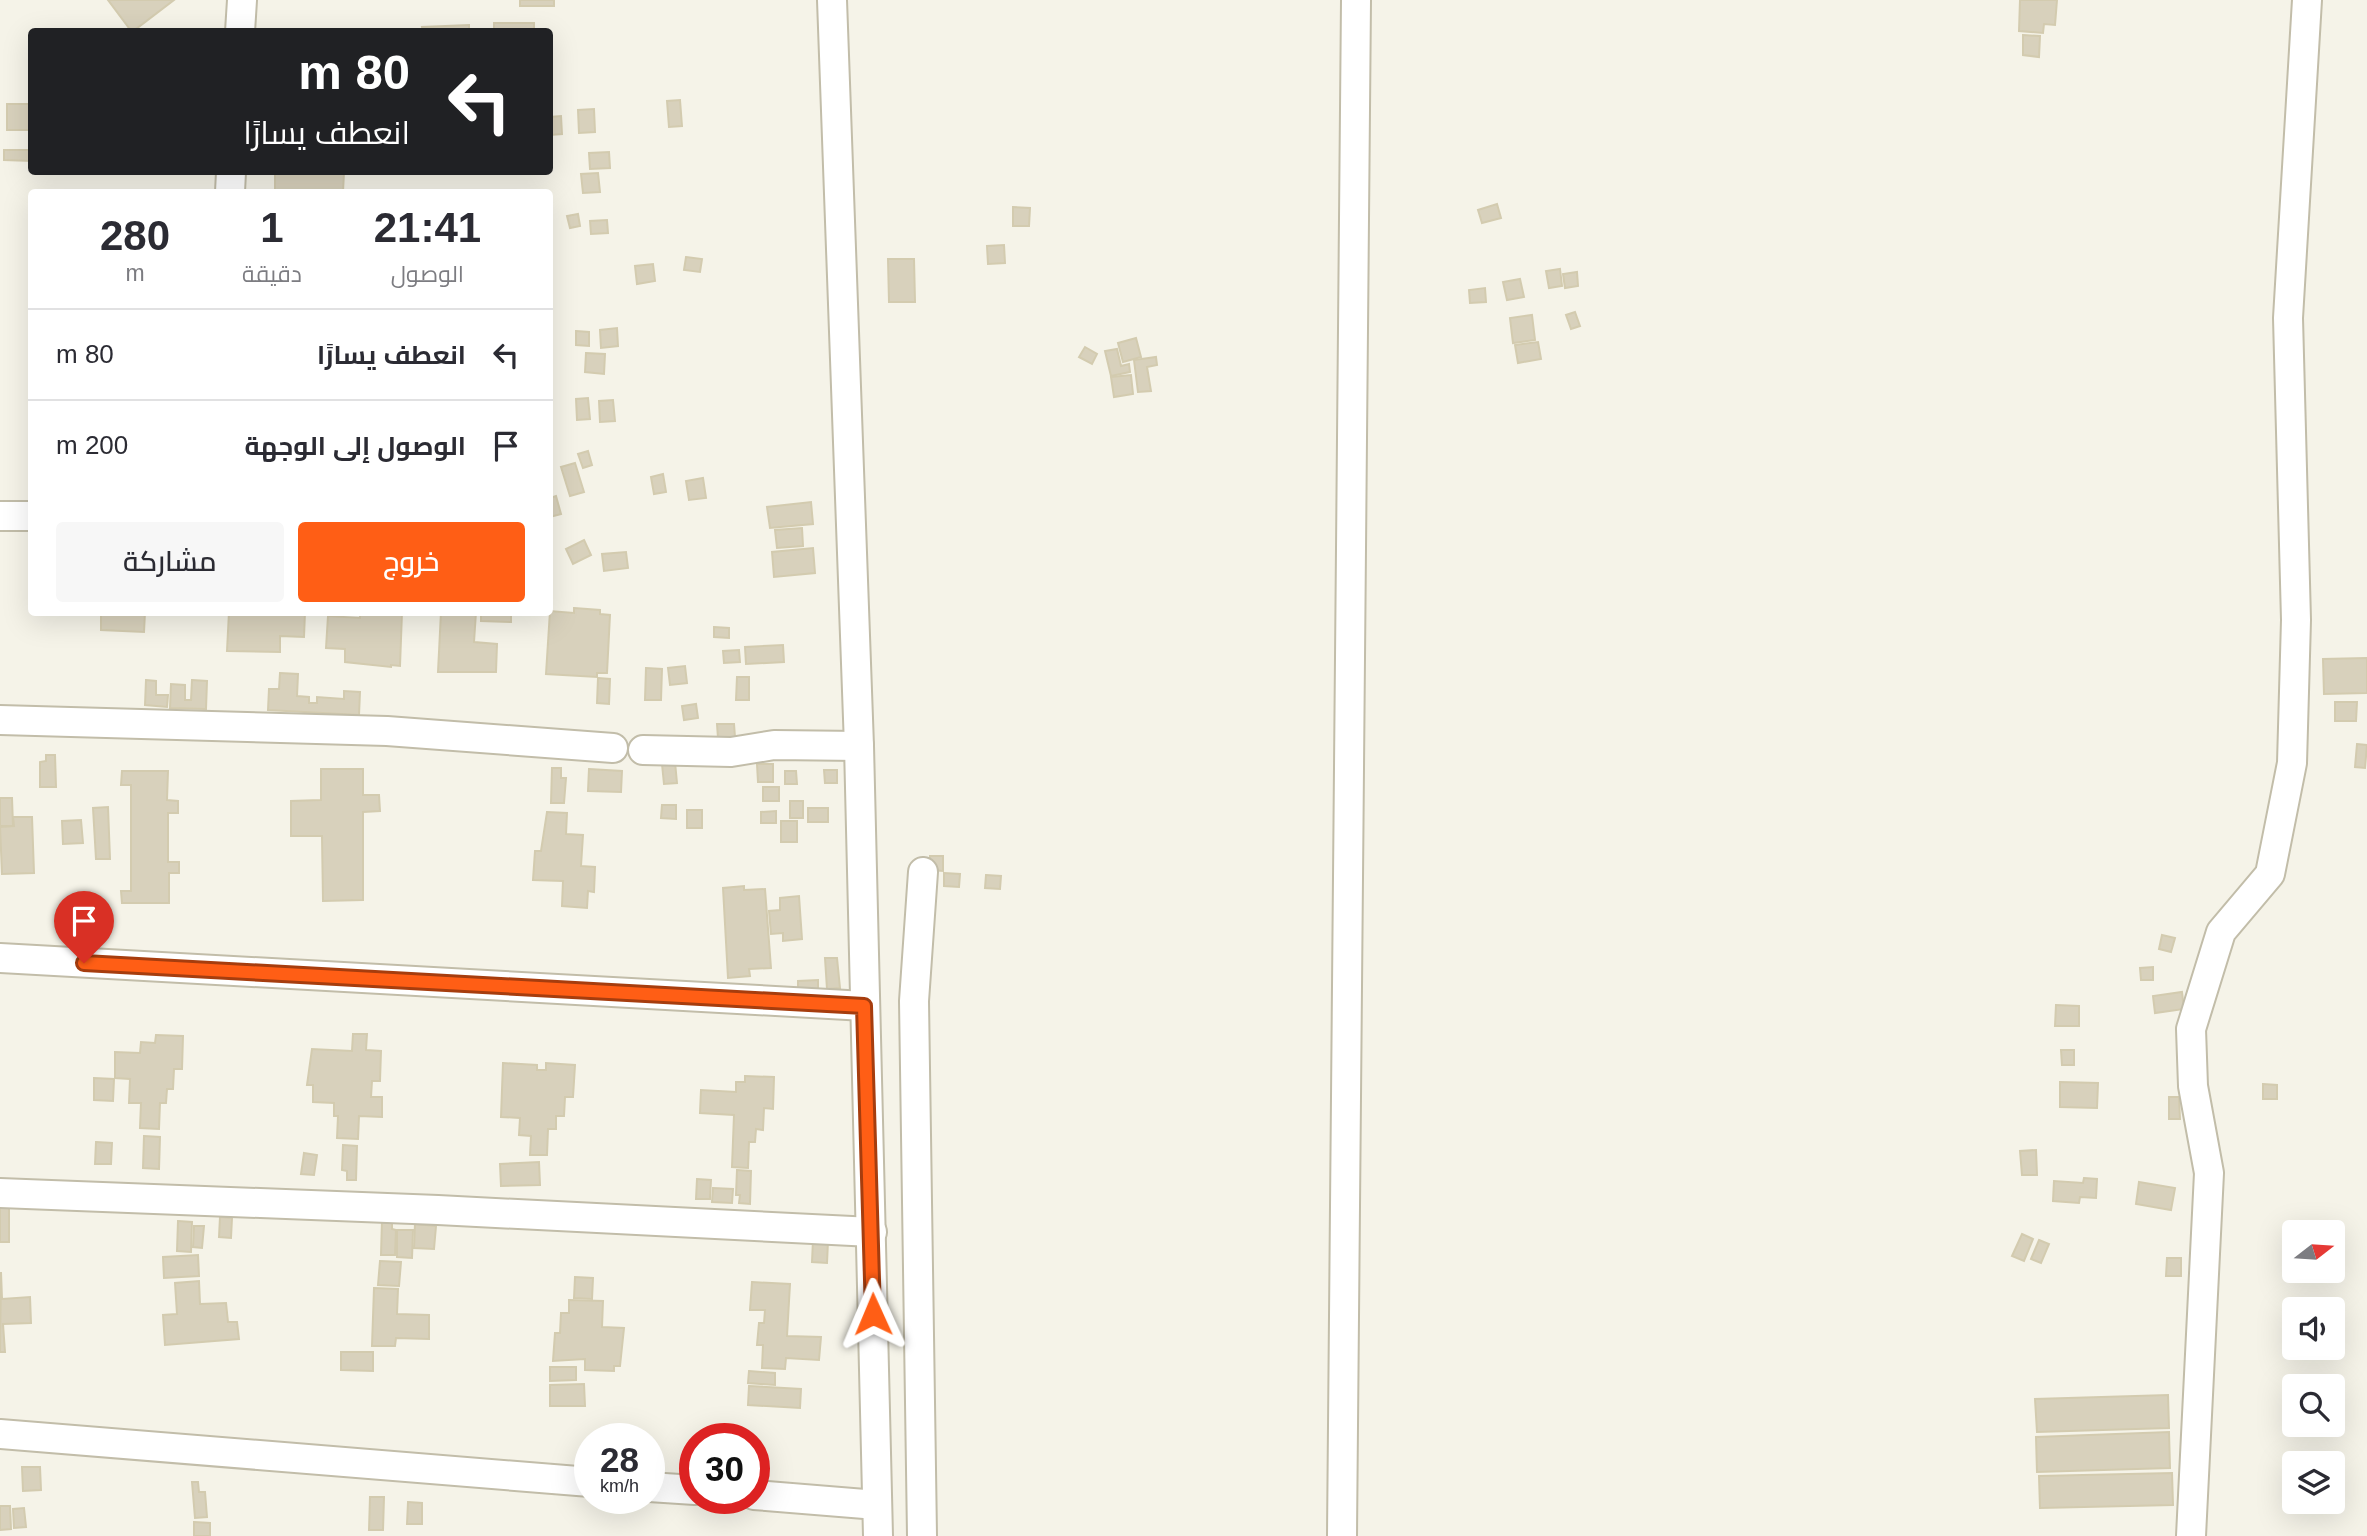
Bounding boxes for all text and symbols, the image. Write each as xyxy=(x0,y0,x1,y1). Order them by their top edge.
text: 80 m xyxy=(298,45,410,99)
icon: left xyxy=(434,56,525,147)
text: انعطف يسارًا xyxy=(243,115,410,151)
text: 1 xyxy=(260,204,284,251)
text: 21:41 xyxy=(374,204,481,251)
text: 280 xyxy=(100,212,170,259)
text: m xyxy=(125,260,145,286)
text: دقيقة xyxy=(242,261,302,287)
text: الوصول xyxy=(391,261,464,287)
icon: left xyxy=(487,336,525,374)
text: 80 m xyxy=(56,339,114,369)
text: انعطف يسارًا xyxy=(317,340,466,370)
icon: arrive xyxy=(487,427,525,465)
text: 200 m xyxy=(56,430,128,460)
text: الوصول إلى الوجهة xyxy=(244,431,466,461)
button: مشاركة xyxy=(56,522,284,602)
button: خروج xyxy=(298,522,525,602)
pin xyxy=(54,891,114,963)
icon: arrive xyxy=(65,902,103,940)
north arrow xyxy=(2282,1220,2345,1283)
map controls xyxy=(2282,1220,2345,1514)
position arrow xyxy=(836,1277,910,1351)
button: sound xyxy=(2282,1297,2345,1360)
button: search xyxy=(2282,1374,2345,1437)
speed limit sign: 30 xyxy=(679,1423,770,1514)
text: 28 xyxy=(600,1440,639,1479)
button: layers xyxy=(2282,1451,2345,1514)
text: km/h xyxy=(600,1476,639,1496)

